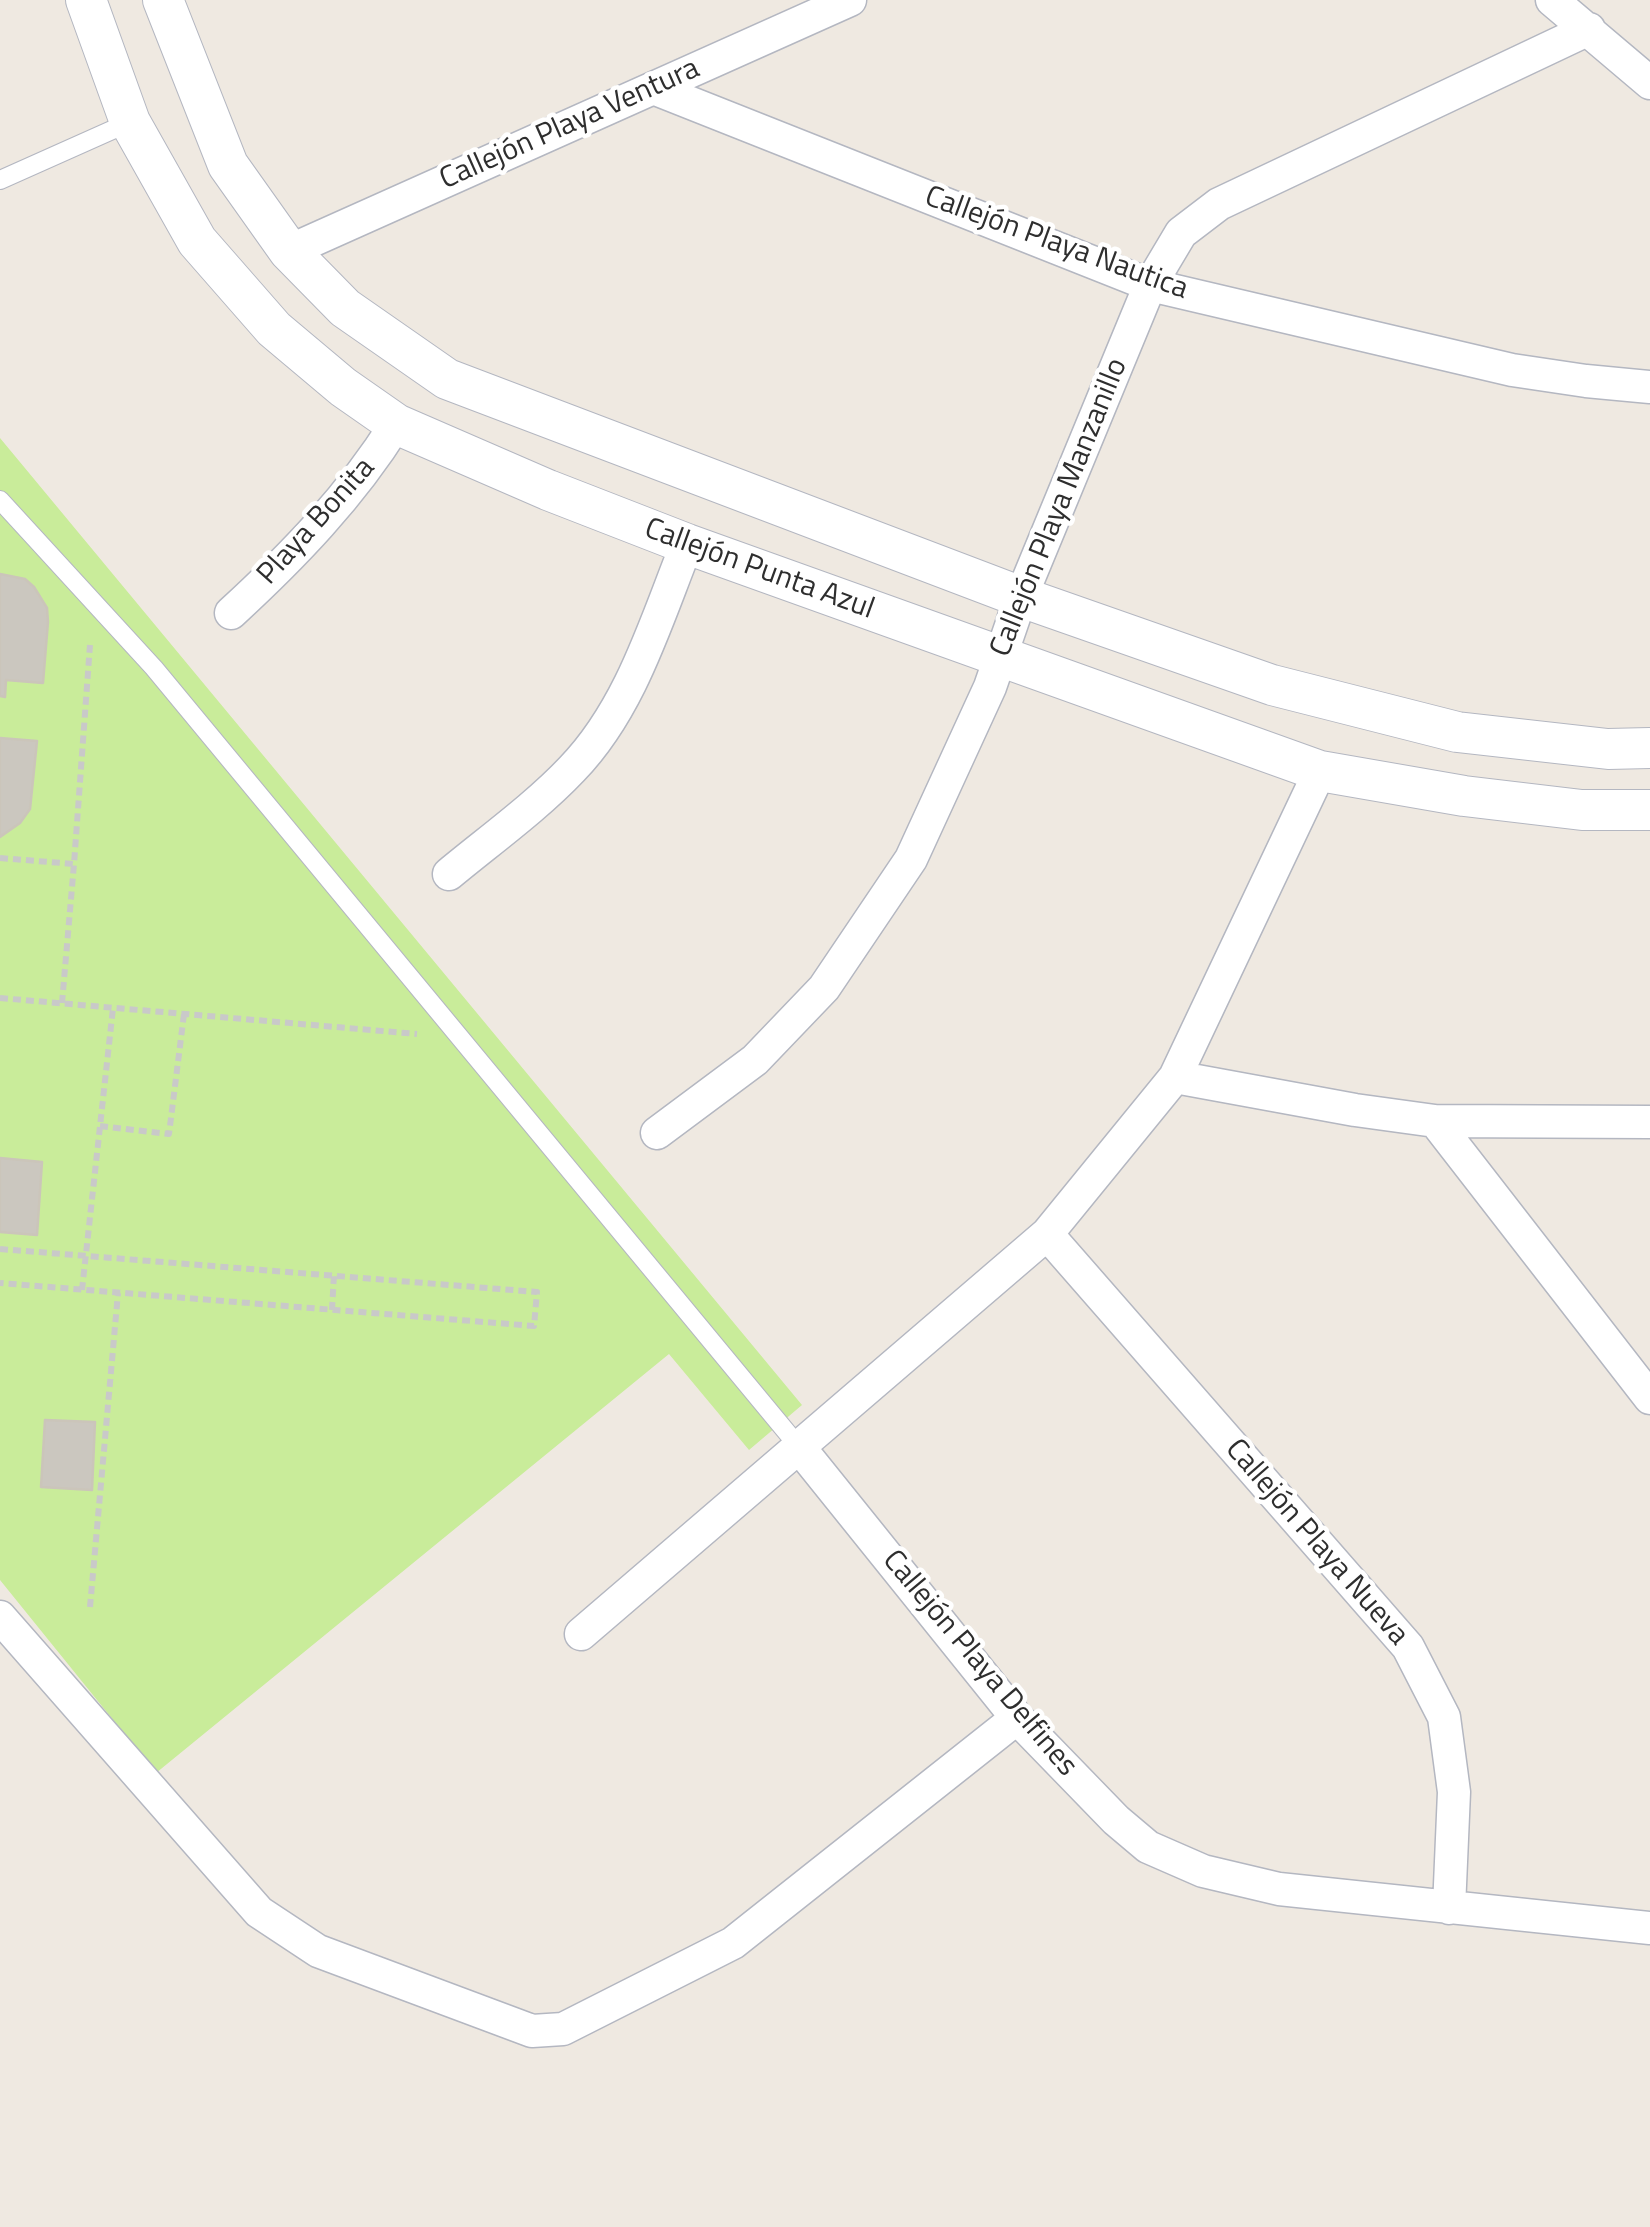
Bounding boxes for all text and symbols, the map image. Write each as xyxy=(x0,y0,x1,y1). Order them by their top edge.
street label: Callejón Playa Ventura xyxy=(435,52,705,198)
street label: Callejón Playa Nautica xyxy=(920,180,1192,308)
street label: Callejón Playa Manzanillo xyxy=(984,354,1136,662)
street label: Playa Bonita xyxy=(251,451,383,593)
street label: Callejón Punta Azul xyxy=(639,512,879,628)
street label: Callejón Playa Nueva xyxy=(1217,1433,1415,1653)
street label: Callejón Playa Delfines xyxy=(874,1544,1084,1784)

